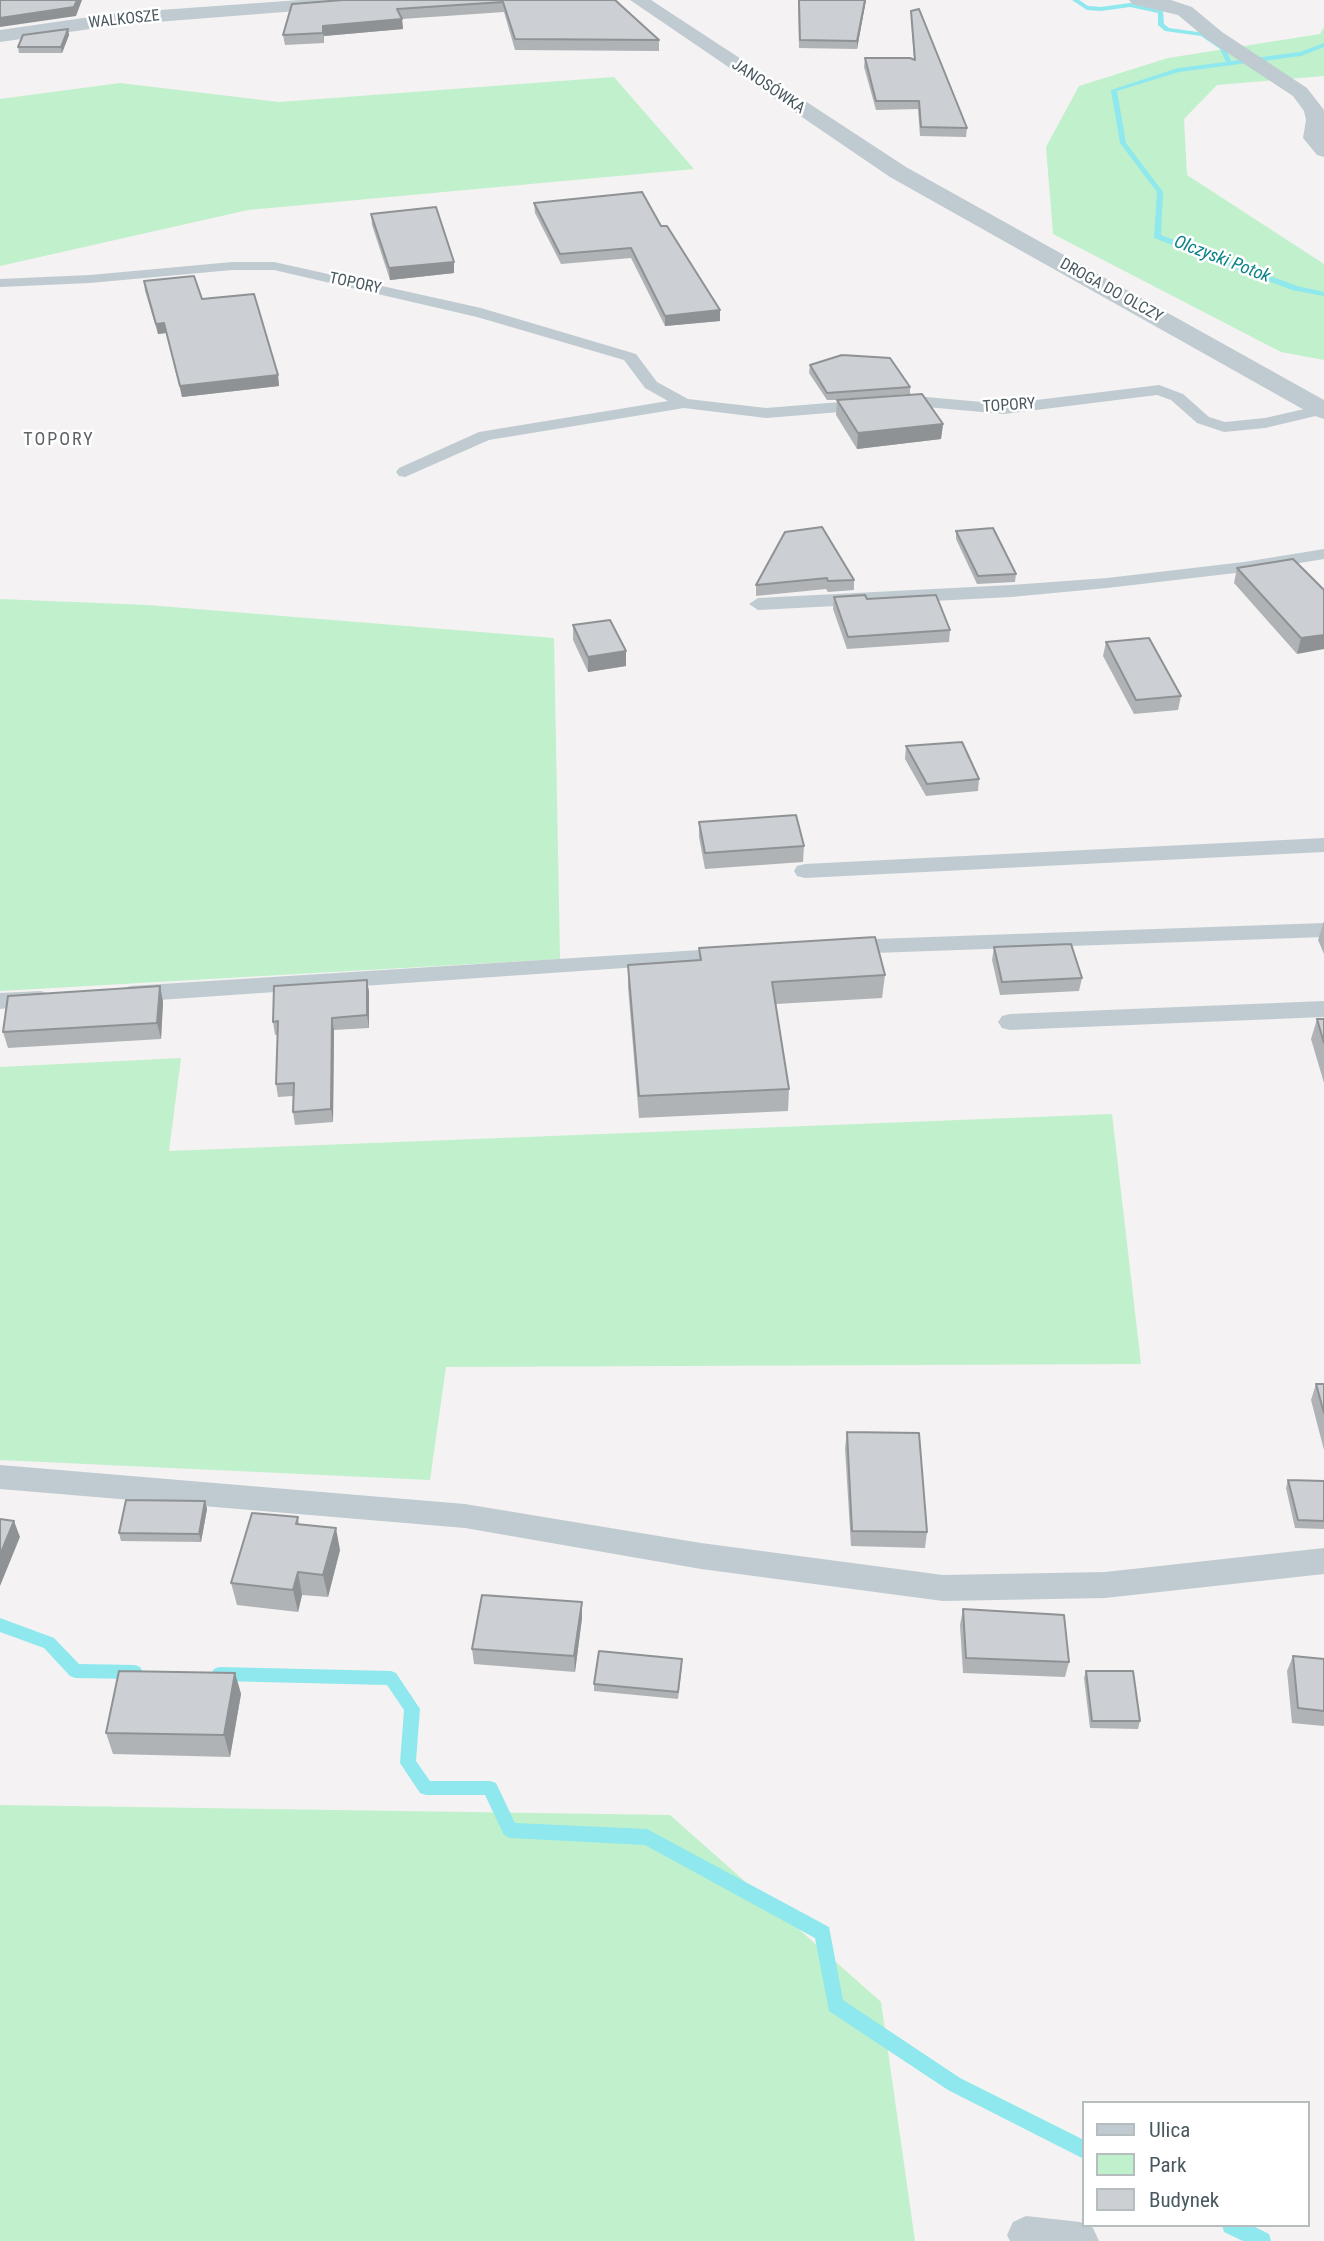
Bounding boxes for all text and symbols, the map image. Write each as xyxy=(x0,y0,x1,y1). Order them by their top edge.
street label: WALKOSZE xyxy=(87,7,161,33)
street label: JANOSÓWKA xyxy=(728,55,808,119)
water label: Olczyski Potok xyxy=(1171,232,1273,288)
street label: DROGA DO OLCZY xyxy=(1056,255,1166,327)
street label: TOPORY xyxy=(327,269,383,299)
street label: TOPORY xyxy=(982,395,1036,417)
district label: TOPORY xyxy=(24,429,94,451)
legend xyxy=(1082,2101,1310,2227)
text: Ulica xyxy=(1149,2118,1190,2142)
text: Park xyxy=(1149,2153,1186,2177)
text: Budynek xyxy=(1149,2188,1219,2212)

